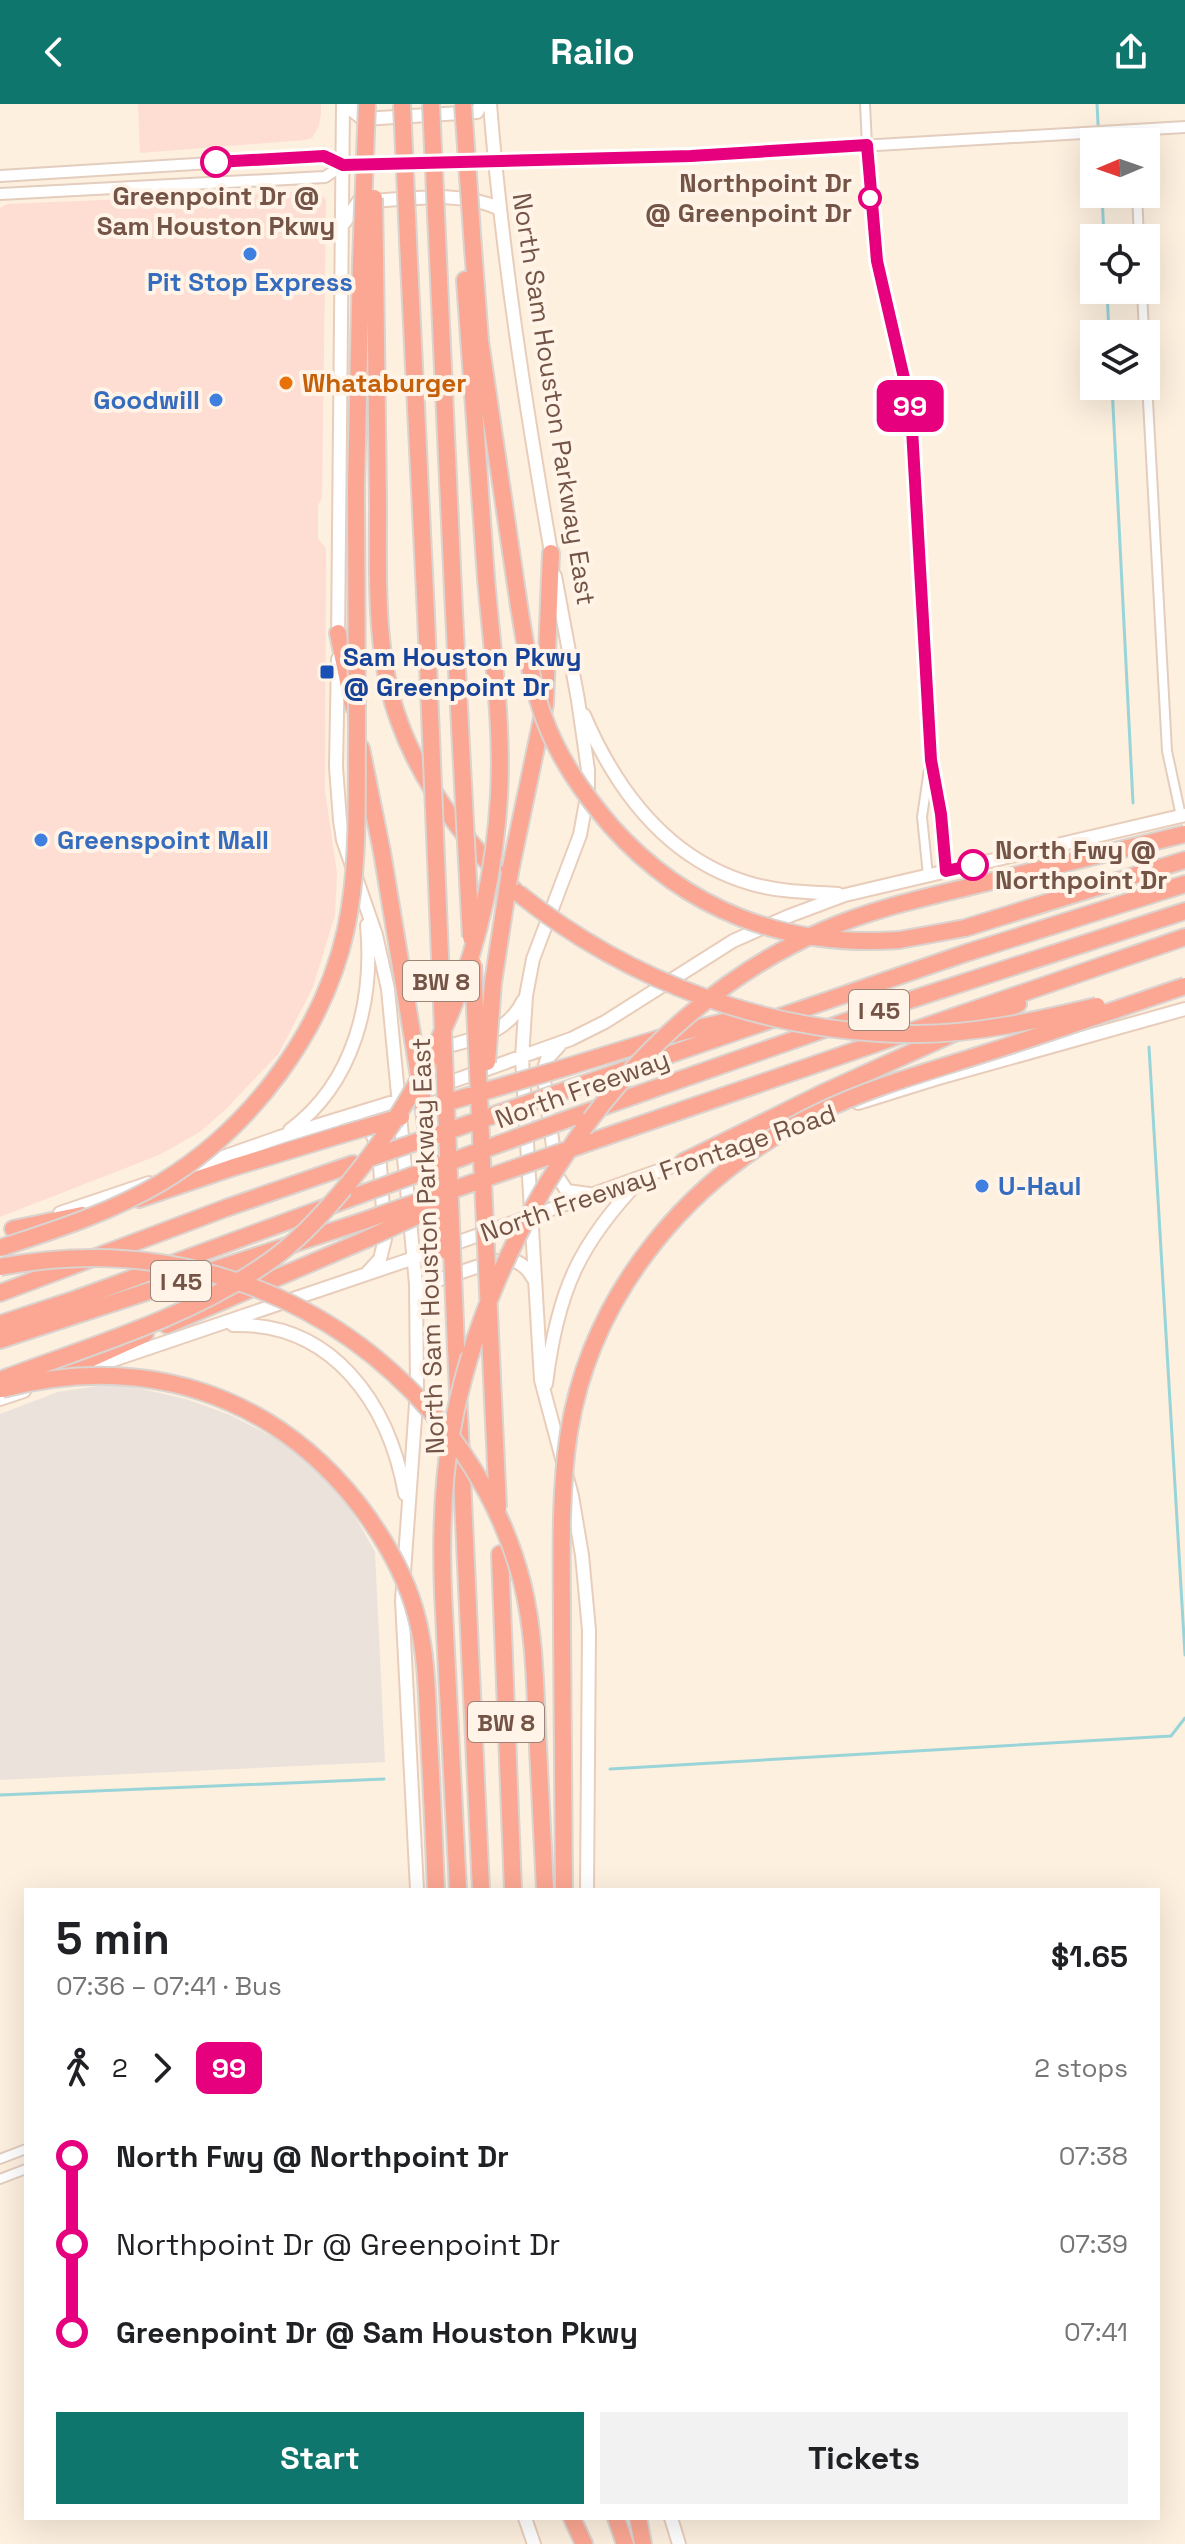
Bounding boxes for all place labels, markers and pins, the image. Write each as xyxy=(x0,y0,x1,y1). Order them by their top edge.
marker: Greenpoint Dr @ Sam Houston Pkwy xyxy=(201,147,231,177)
place label: Northpoint Dr @ Greenpoint Dr xyxy=(645,166,852,230)
place label: Greenpoint Dr @ Sam Houston Pkwy xyxy=(97,179,335,243)
marker: Northpoint Dr @ Greenpoint Dr xyxy=(859,187,881,209)
marker: Pit Stop Express xyxy=(241,245,259,263)
place label: Pit Stop Express xyxy=(147,265,353,299)
place label: Whataburger xyxy=(302,366,467,400)
marker: Whataburger xyxy=(277,374,295,392)
place label: Goodwill xyxy=(93,383,200,417)
marker: Goodwill xyxy=(207,391,225,409)
place label: Sam Houston Pkwy @ Greenpoint Dr xyxy=(343,640,582,704)
marker: Sam Houston Pkwy @ Greenpoint Dr xyxy=(318,663,336,681)
place label: Greenspoint Mall xyxy=(57,823,269,857)
marker: Greenspoint Mall xyxy=(32,831,50,849)
place label: North Fwy @ Northpoint Dr xyxy=(995,833,1168,897)
marker: North Fwy @ Northpoint Dr xyxy=(958,850,988,880)
place label: U-Haul xyxy=(998,1169,1081,1203)
marker: U-Haul xyxy=(973,1177,991,1195)

